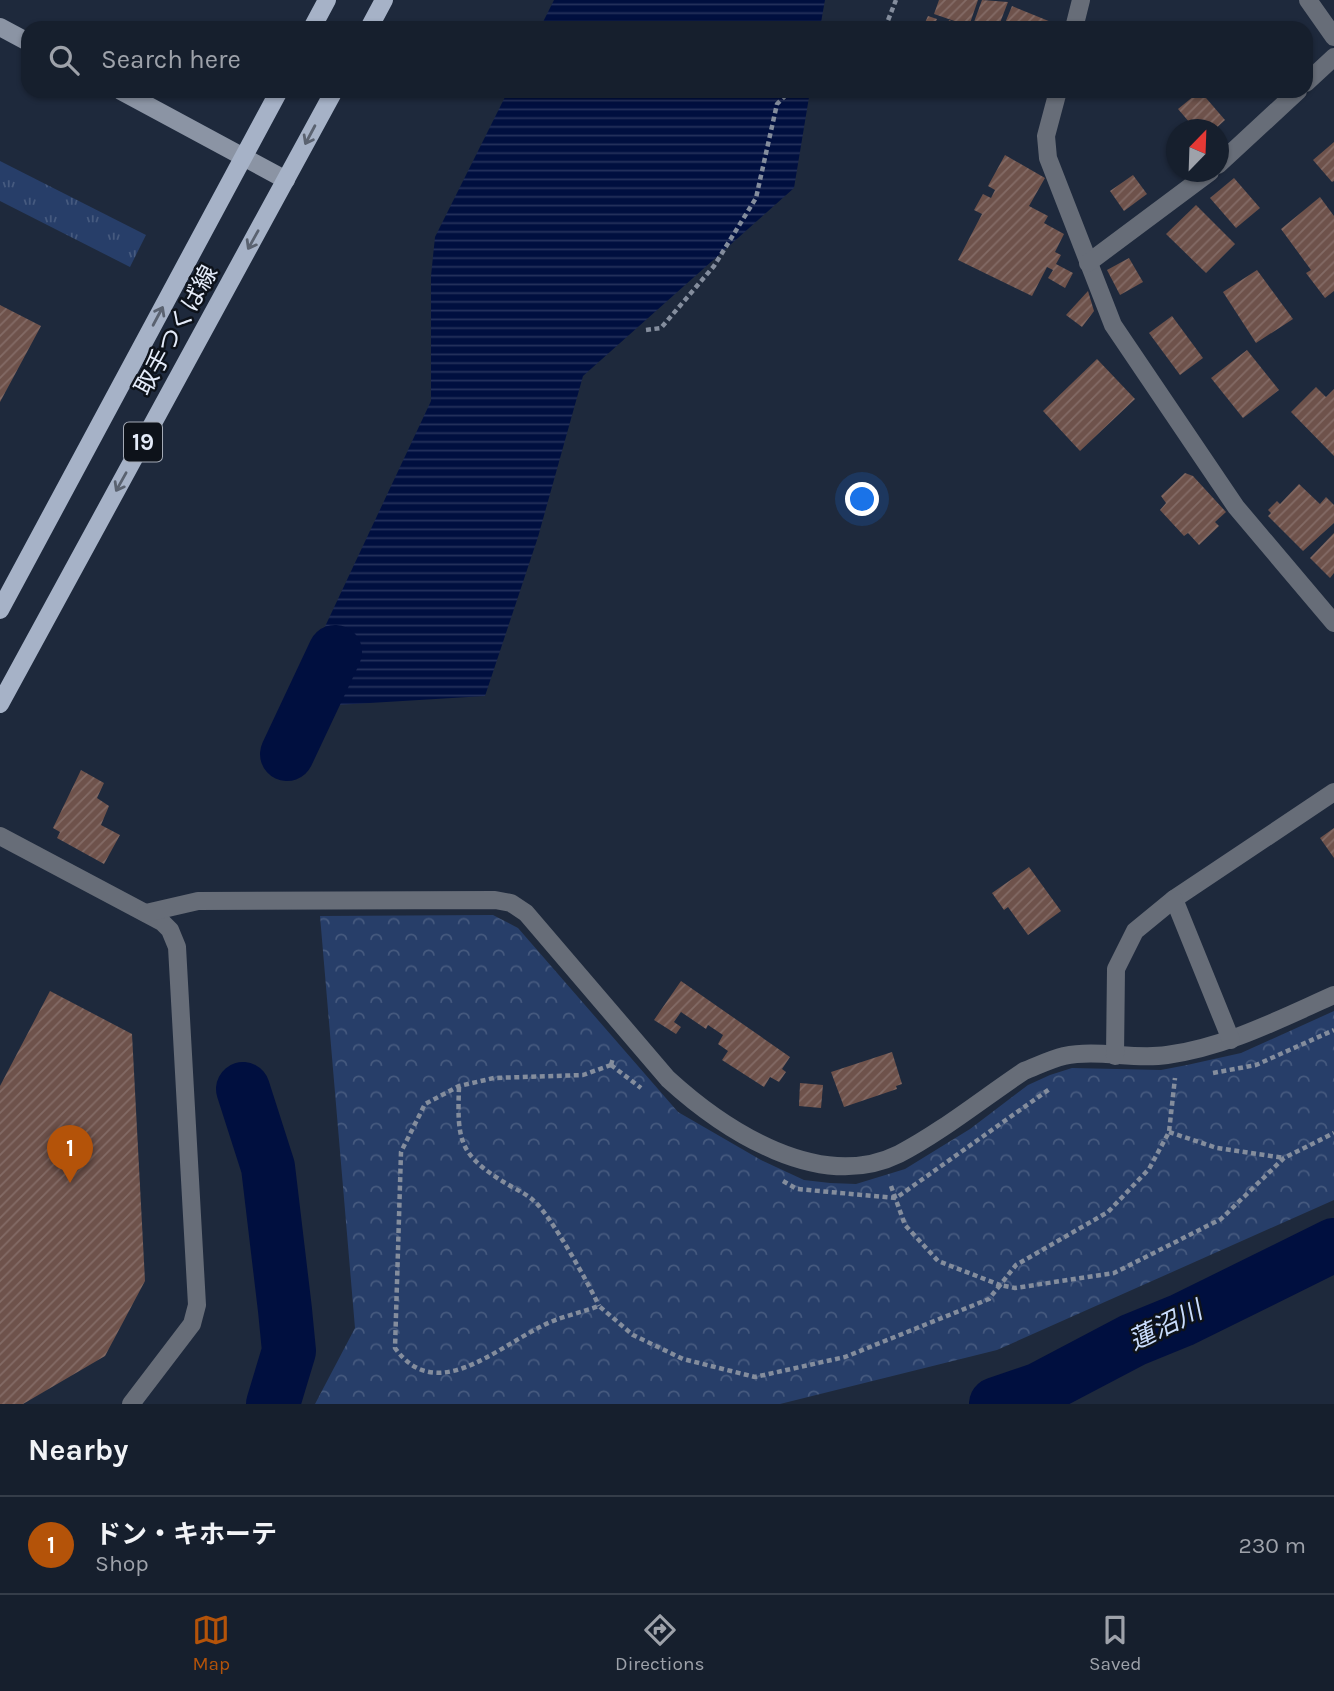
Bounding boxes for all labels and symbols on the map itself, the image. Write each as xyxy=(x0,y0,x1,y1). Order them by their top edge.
north arrow xyxy=(1166,119,1229,182)
one-way arrow xyxy=(303,125,317,145)
one-way arrow xyxy=(246,229,260,249)
street label: 取手つくば線 xyxy=(129,260,223,400)
one-way arrow xyxy=(152,306,166,327)
road number: 19 xyxy=(124,422,162,462)
one-way arrow xyxy=(114,472,128,492)
your location xyxy=(845,482,879,516)
pin: 1 xyxy=(47,1125,93,1183)
water label: 蓮沼川 xyxy=(1123,1293,1210,1356)

